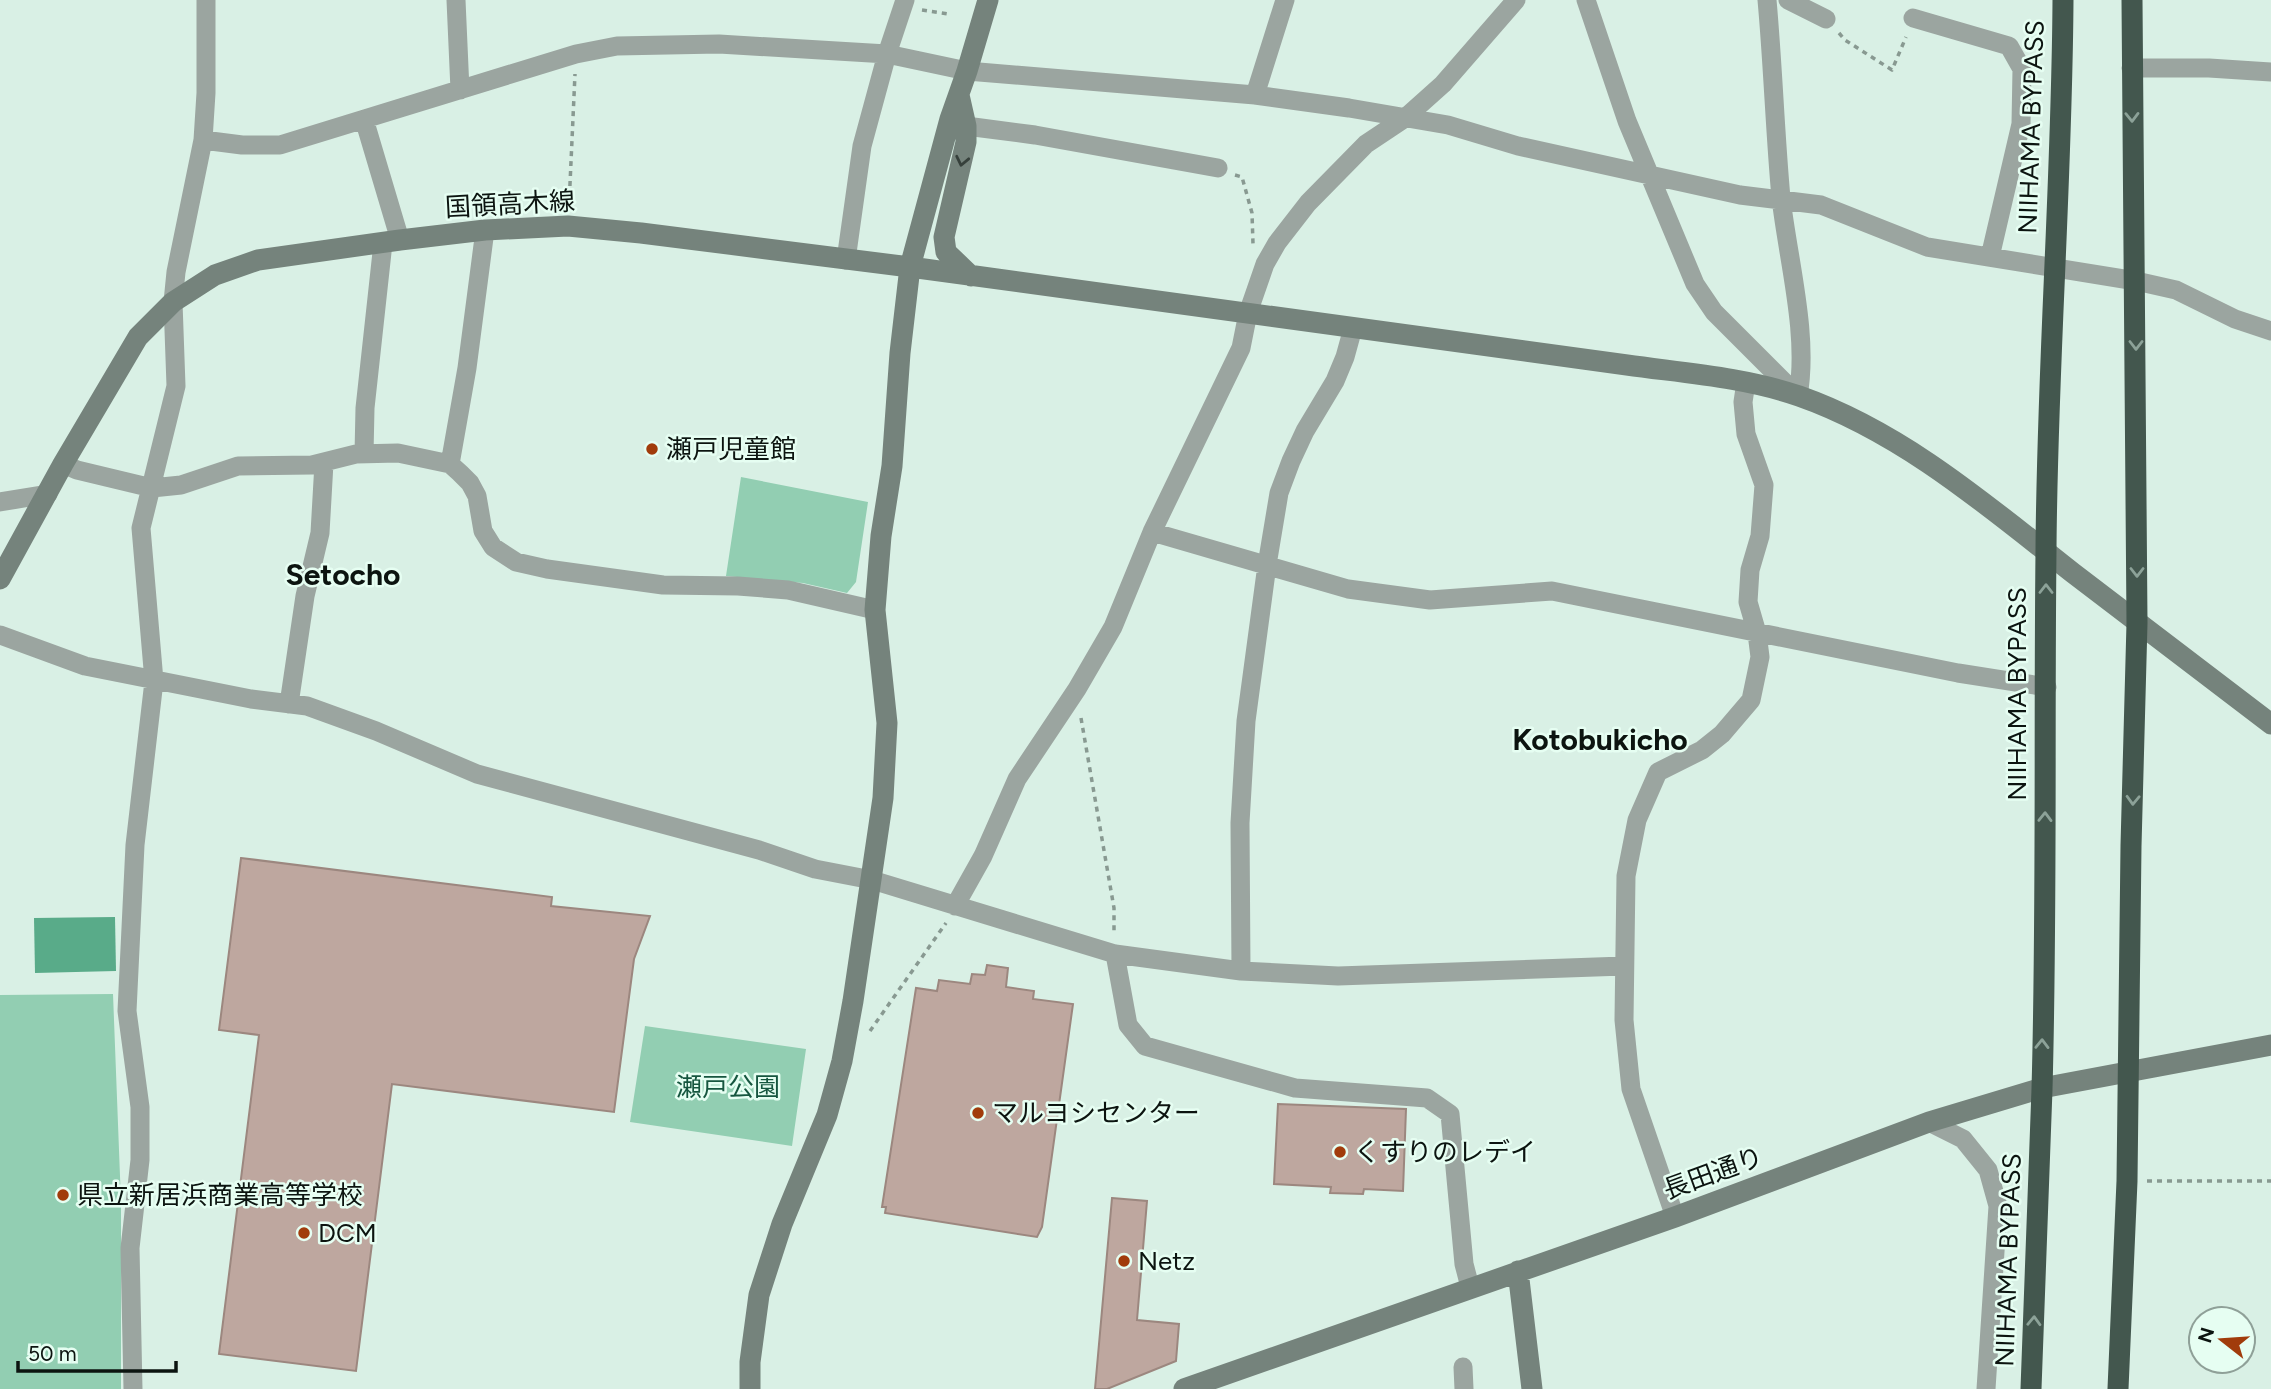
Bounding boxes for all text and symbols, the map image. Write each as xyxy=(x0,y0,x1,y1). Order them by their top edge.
street label: NIIHAMA BYPASS xyxy=(2011,20,2051,234)
one-way arrow xyxy=(2124,112,2139,123)
one-way arrow xyxy=(955,155,970,167)
street label: 国領高木線 xyxy=(444,185,576,223)
one-way arrow xyxy=(2128,340,2144,350)
place label: 瀬戸児童館 xyxy=(666,433,796,465)
marker: 瀬戸児童館 xyxy=(644,441,660,457)
district label: Setocho xyxy=(286,556,400,593)
one-way arrow xyxy=(2129,567,2145,578)
one-way arrow xyxy=(2038,584,2054,594)
street label: NIIHAMA BYPASS xyxy=(2001,587,2033,801)
district label: Kotobukicho xyxy=(1512,721,1688,758)
one-way arrow xyxy=(2125,794,2140,805)
one-way arrow xyxy=(2037,811,2053,822)
one-way arrow xyxy=(2035,1039,2050,1050)
park label: 瀬戸公園 xyxy=(676,1071,780,1103)
place label: マルヨシセンター xyxy=(992,1097,1200,1129)
marker: マルヨシセンター xyxy=(970,1105,986,1121)
place label: くすりのレデイ xyxy=(1354,1136,1536,1168)
street label: 長田通り xyxy=(1659,1140,1767,1206)
marker: くすりのレデイ xyxy=(1332,1144,1348,1160)
street label: NIIHAMA BYPASS xyxy=(1988,1153,2028,1367)
place label: 県立新居浜商業高等学校 xyxy=(77,1179,363,1211)
marker: 県立新居浜商業高等学校 xyxy=(55,1187,71,1203)
place label: DCM xyxy=(318,1217,377,1249)
marker: DCM xyxy=(296,1225,312,1241)
place label: Netz xyxy=(1138,1245,1195,1277)
marker: Netz xyxy=(1116,1253,1132,1269)
north arrow xyxy=(2187,1305,2257,1375)
one-way arrow xyxy=(2026,1315,2041,1326)
text: N xyxy=(2193,1325,2219,1346)
scale bar xyxy=(18,1330,175,1374)
text: 50 m xyxy=(28,1341,77,1366)

